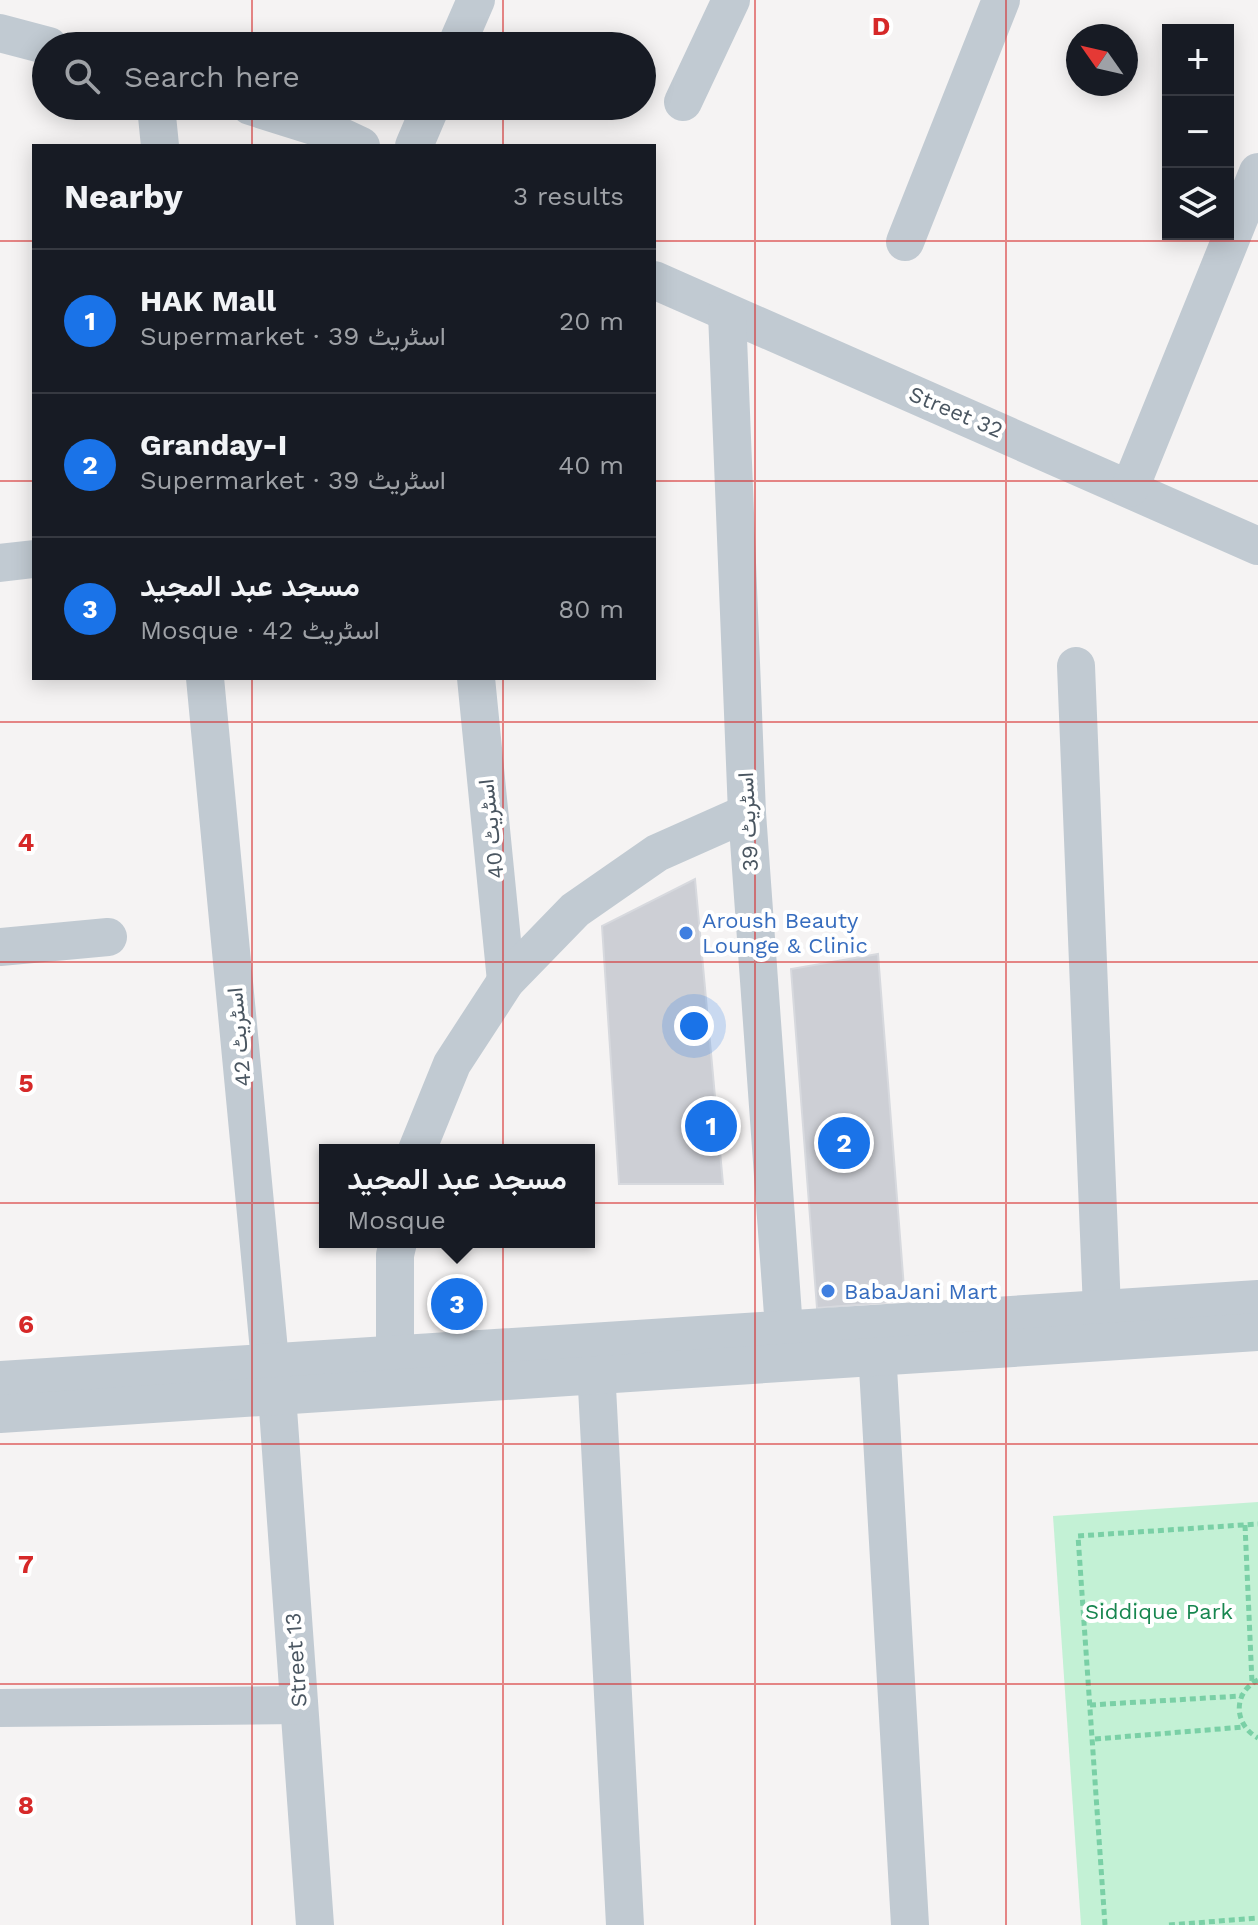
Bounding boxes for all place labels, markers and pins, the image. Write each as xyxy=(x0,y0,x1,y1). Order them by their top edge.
place label: Aroush Beauty Lounge & Clinic xyxy=(702,908,868,958)
marker: Aroush Beauty Lounge & Clinic xyxy=(677,924,695,942)
pin: 1 xyxy=(685,1096,737,1156)
pin: 2 xyxy=(818,1113,870,1173)
pin: 3 xyxy=(431,1274,483,1334)
place label: BabaJani Mart xyxy=(844,1279,997,1304)
marker: BabaJani Mart xyxy=(819,1282,837,1300)

